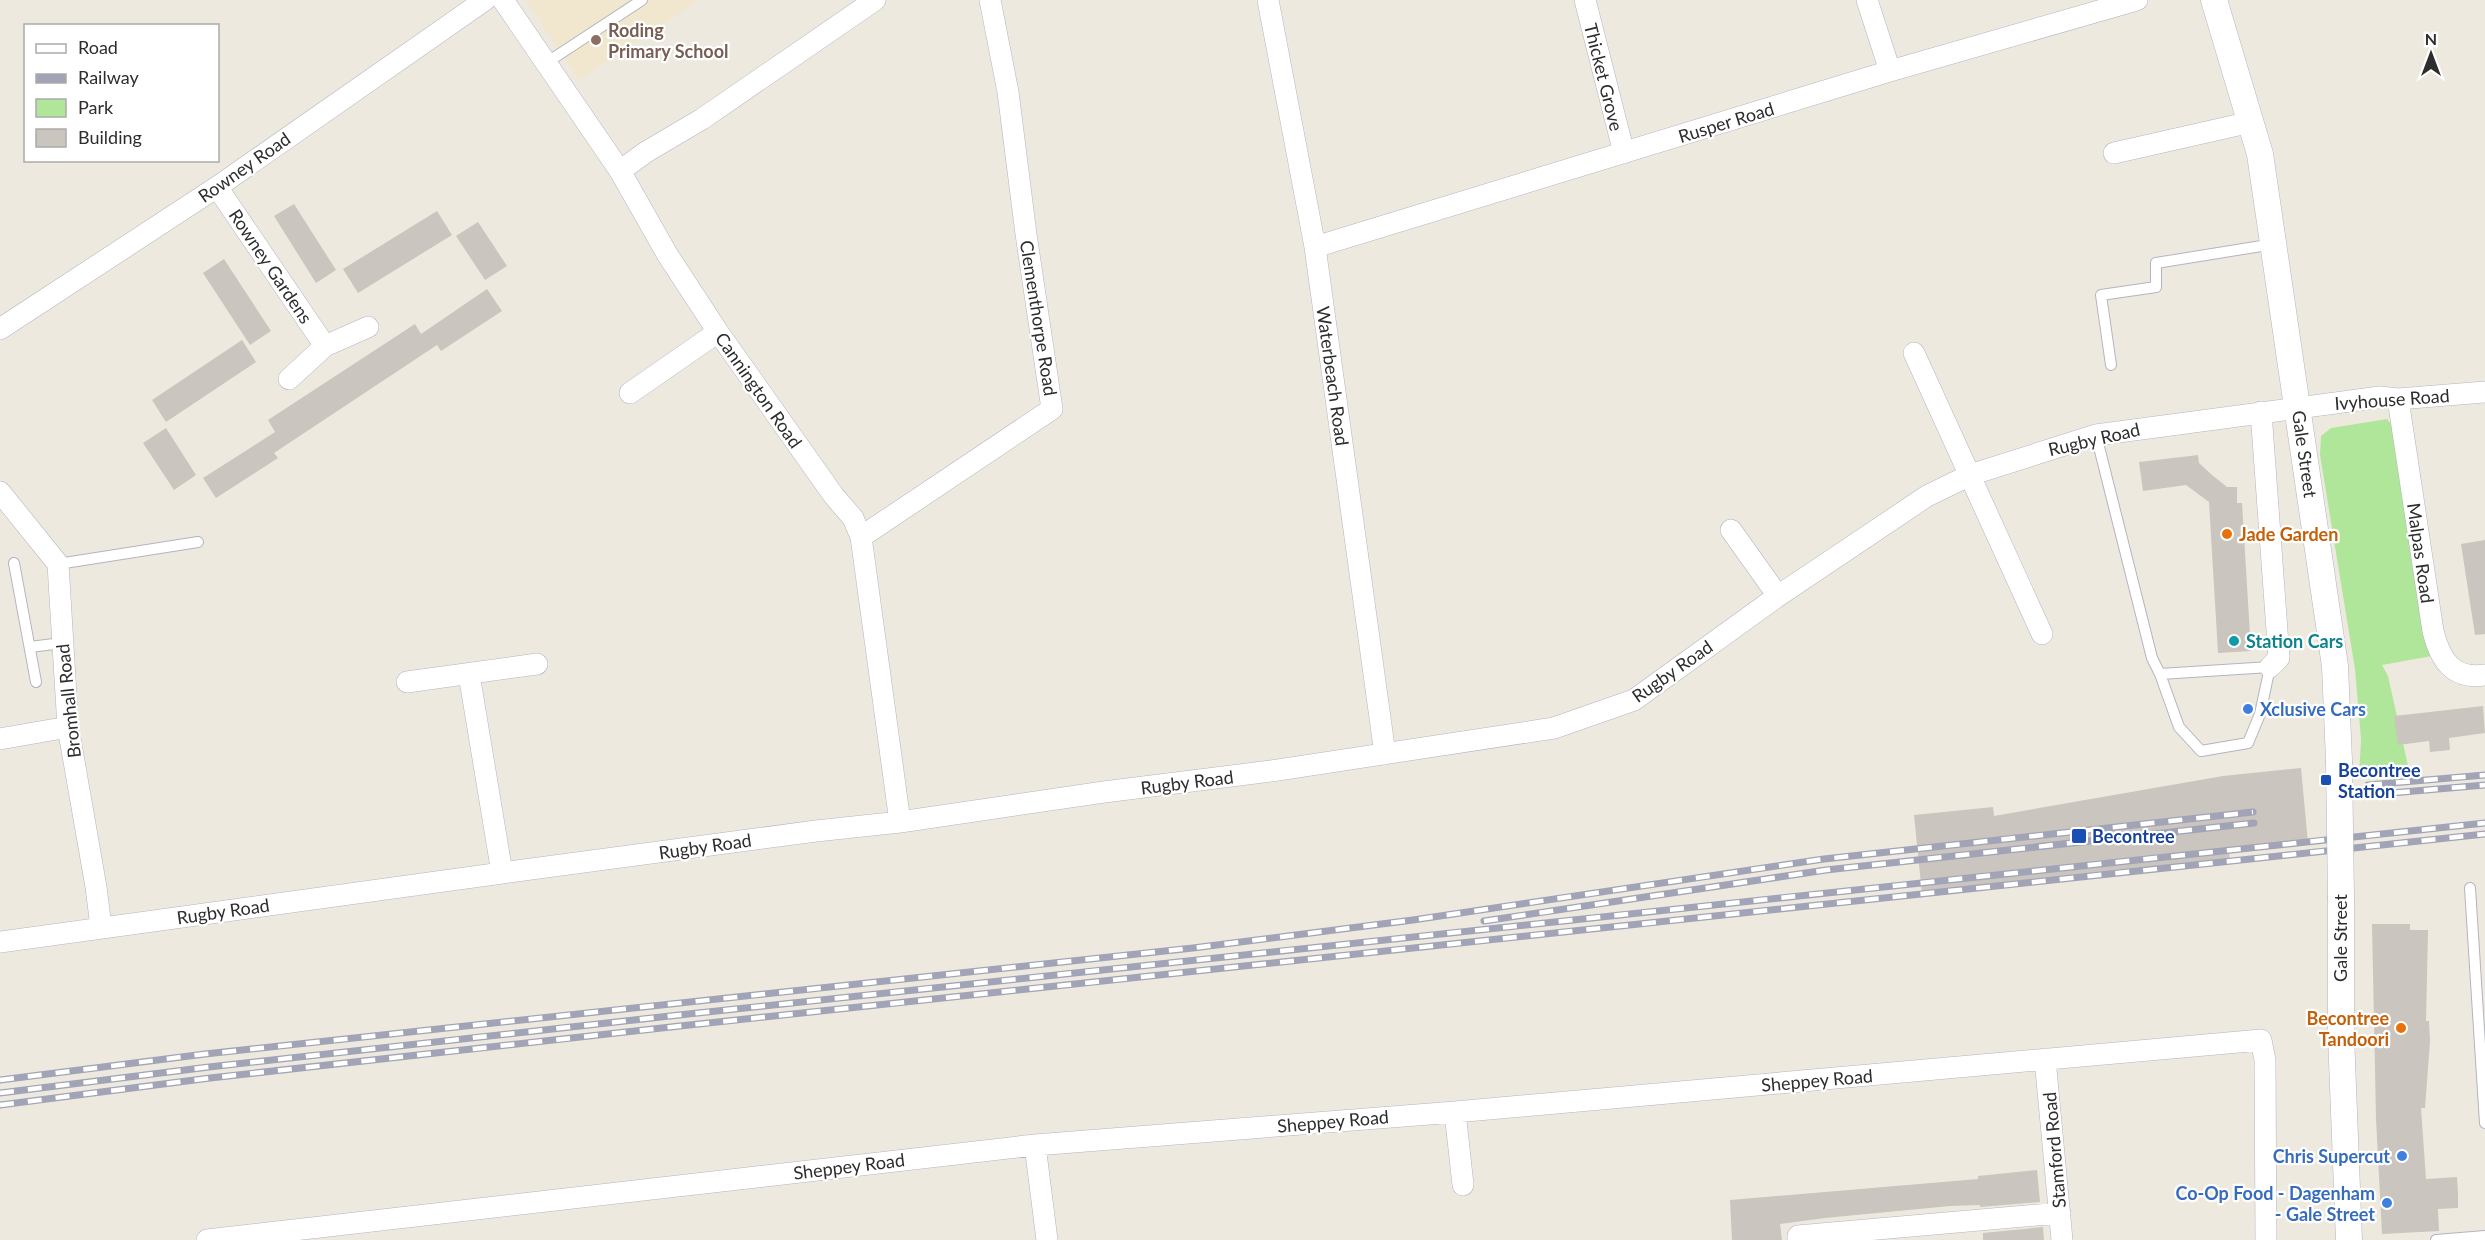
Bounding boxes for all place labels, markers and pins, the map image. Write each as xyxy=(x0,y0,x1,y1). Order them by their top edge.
place label: Roding Primary School xyxy=(608,19,728,62)
marker: Roding Primary School xyxy=(589,33,603,47)
place label: Jade Garden xyxy=(2239,523,2338,545)
marker: Jade Garden xyxy=(2220,527,2234,541)
place label: Station Cars xyxy=(2246,630,2343,652)
marker: Station Cars xyxy=(2227,634,2241,648)
place label: Xclusive Cars xyxy=(2260,698,2366,720)
marker: Xclusive Cars xyxy=(2241,702,2255,716)
place label: Becontree Station xyxy=(2338,759,2421,802)
marker: Becontree Station xyxy=(2319,773,2333,787)
place label: Becontree xyxy=(2092,825,2175,847)
marker: Becontree xyxy=(2070,827,2088,845)
place label: Becontree Tandoori xyxy=(2306,1007,2389,1050)
marker: Becontree Tandoori xyxy=(2394,1021,2408,1035)
place label: Chris Supercut xyxy=(2273,1145,2390,1167)
marker: Chris Supercut xyxy=(2395,1149,2409,1163)
place label: Co-Op Food - Dagenham - Gale Street xyxy=(2175,1182,2375,1225)
marker: Co-Op Food - Dagenham - Gale Street xyxy=(2380,1196,2394,1210)

